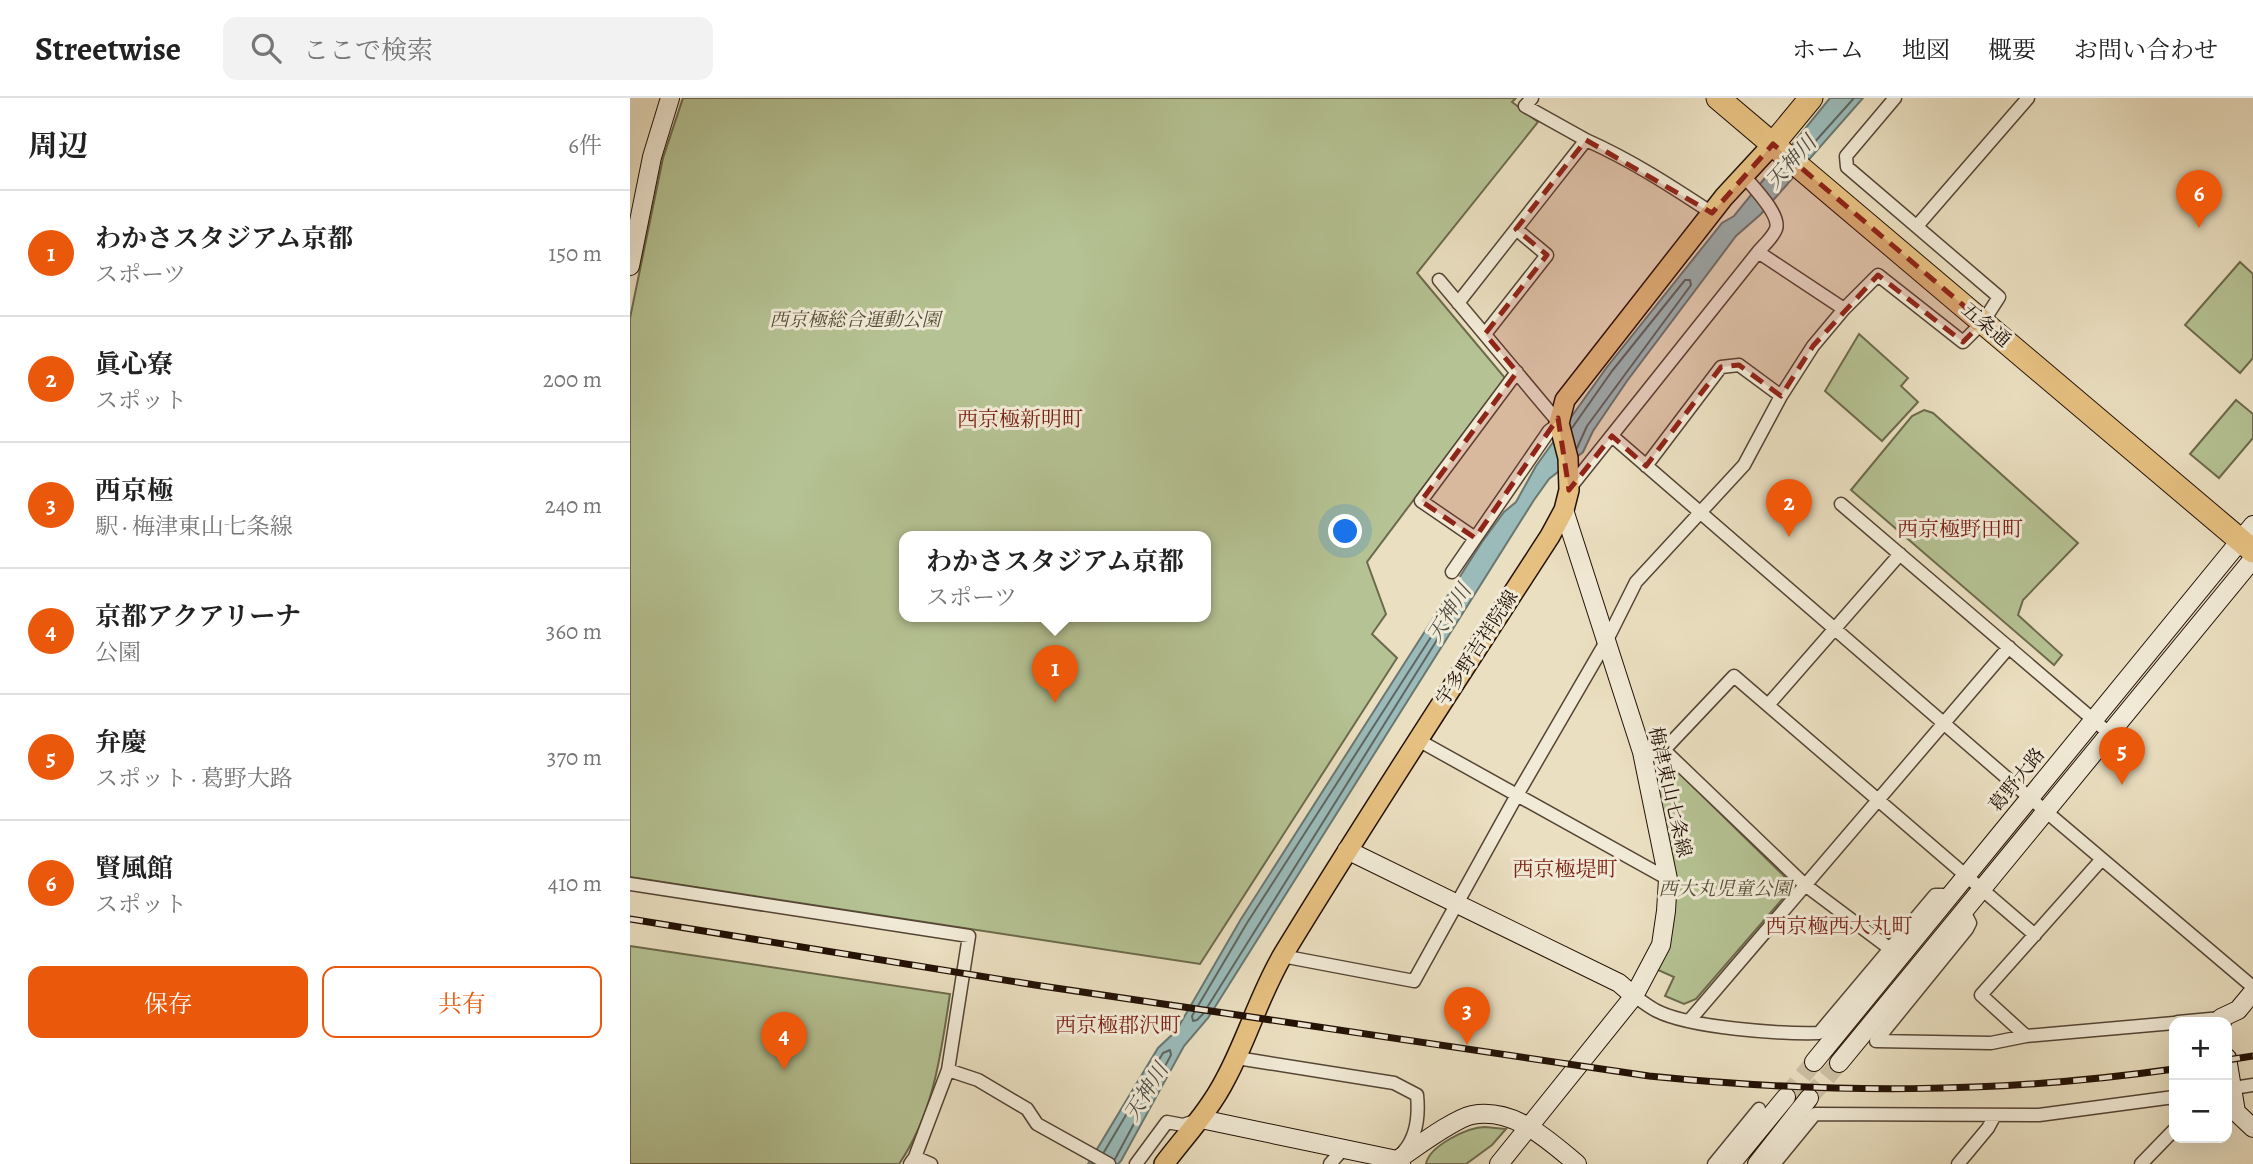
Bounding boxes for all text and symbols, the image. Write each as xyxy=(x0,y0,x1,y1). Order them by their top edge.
search box xyxy=(223,17,713,80)
text: Streetwise xyxy=(35,26,181,71)
icon: search xyxy=(247,29,285,67)
text: ここで検索 xyxy=(303,33,433,68)
text: ホーム xyxy=(1792,34,1864,66)
text: 地図 xyxy=(1902,34,1950,66)
text: 概要 xyxy=(1988,34,2036,66)
text: お問い合わせ xyxy=(2074,34,2218,66)
text: 周辺 xyxy=(28,126,88,166)
water label: 天神川 xyxy=(1760,128,1824,195)
text: 6件 xyxy=(568,130,602,161)
pin: 6 xyxy=(2176,170,2222,228)
text: わかさスタジアム京都 xyxy=(95,221,353,256)
text: 1 xyxy=(47,238,55,269)
text: 150 m xyxy=(548,238,602,269)
text: スポーツ xyxy=(95,259,186,290)
street label: 五条通 xyxy=(1956,297,2016,353)
park label: 西京極総合運動公園 xyxy=(769,307,943,333)
text: 眞心寮 xyxy=(95,347,173,382)
text: 2 xyxy=(45,364,57,395)
text: 200 m xyxy=(543,364,602,395)
text: スポット xyxy=(95,385,187,416)
district label: 西京極新明町 xyxy=(957,405,1083,433)
text: 西京極 xyxy=(95,473,173,508)
pin: 2 xyxy=(1766,479,1812,537)
text: 3 xyxy=(46,490,56,521)
text: 240 m xyxy=(545,490,602,521)
text: 駅 · 梅津東山七条線 xyxy=(95,511,293,542)
your location xyxy=(1328,514,1362,548)
district label: 西京極野田町 xyxy=(1897,515,2023,543)
popup xyxy=(899,531,1211,622)
text: わかさスタジアム京都 xyxy=(926,544,1184,579)
water label: 天神川 xyxy=(1420,577,1479,647)
text: スポーツ xyxy=(926,582,1017,613)
street label: 宇多野吉祥院線 xyxy=(1430,585,1524,711)
text: 京都アクアリーナ xyxy=(95,599,301,634)
text: 4 xyxy=(46,616,56,647)
text: 360 m xyxy=(546,616,602,647)
text: 公園 xyxy=(95,637,141,668)
pin: 1 xyxy=(1032,645,1078,703)
street label: 梅津東山七条線 xyxy=(1642,724,1698,860)
text: 弁慶 xyxy=(95,725,147,760)
pin: 5 xyxy=(2099,727,2145,785)
text: 5 xyxy=(46,742,56,773)
text: 370 m xyxy=(547,742,602,773)
street label: 葛野大路 xyxy=(1983,742,2051,818)
text: スポット · 葛野大路 xyxy=(95,763,293,794)
text: 賢風館 xyxy=(95,851,173,886)
district label: 西京極堤町 xyxy=(1513,855,1618,883)
text: 6 xyxy=(46,868,56,899)
text: 410 m xyxy=(548,868,602,899)
park label: 西大丸児童公園 xyxy=(1658,876,1794,902)
text: スポット xyxy=(95,889,187,920)
district label: 西京極西大丸町 xyxy=(1766,912,1913,940)
button: 保存 xyxy=(28,966,308,1038)
button: 共有 xyxy=(322,966,602,1038)
pin: 3 xyxy=(1444,987,1490,1045)
district label: 西京極郡沢町 xyxy=(1055,1011,1181,1039)
pin: 4 xyxy=(761,1012,807,1070)
map controls xyxy=(2169,1017,2232,1143)
button: + xyxy=(2169,1017,2232,1080)
water label: 天神川 xyxy=(1117,1056,1176,1126)
button: − xyxy=(2169,1080,2232,1143)

